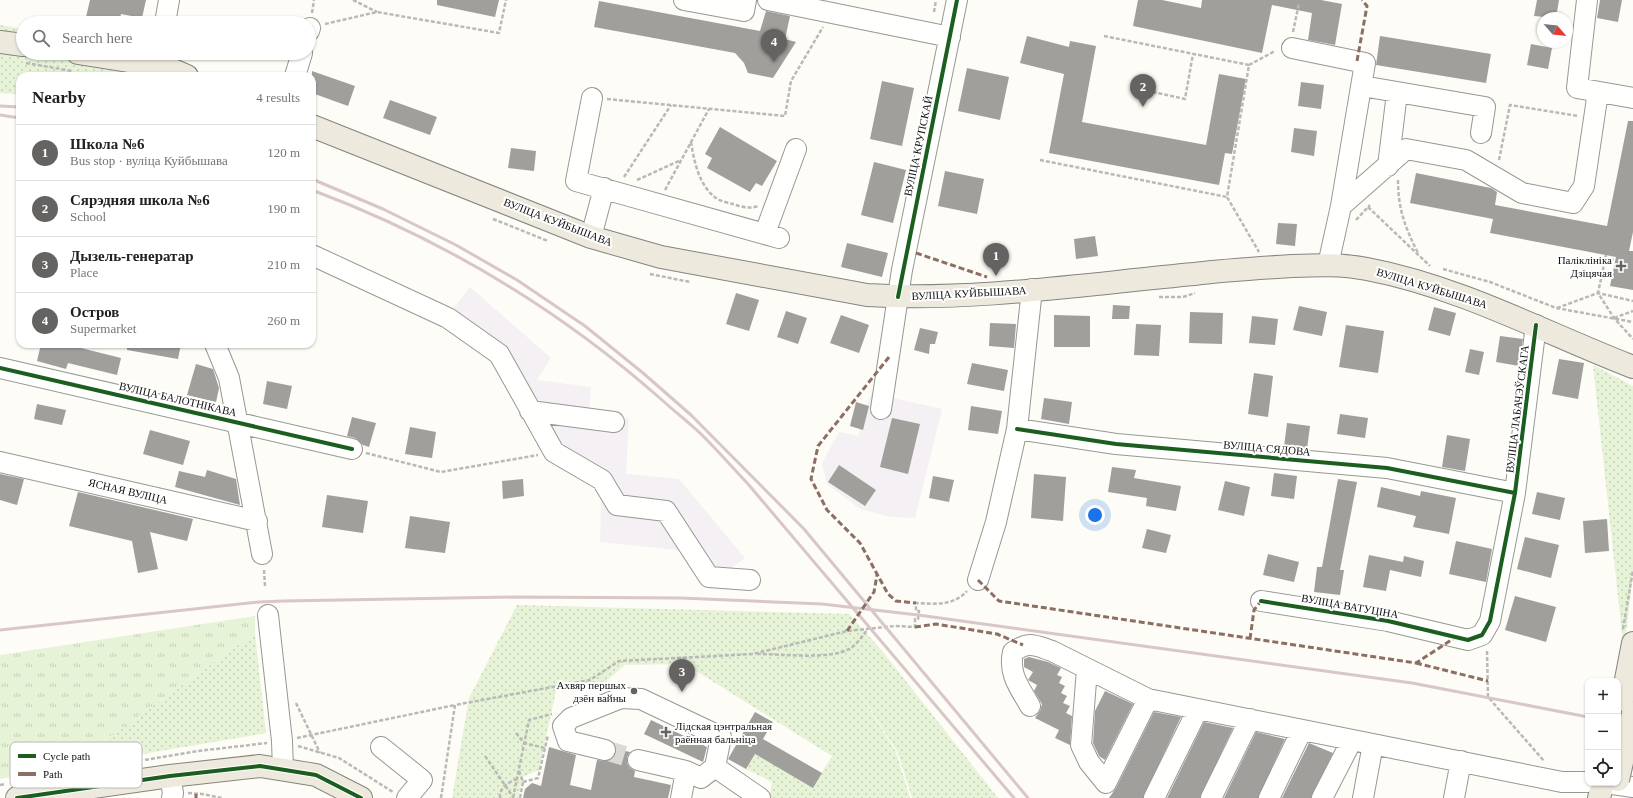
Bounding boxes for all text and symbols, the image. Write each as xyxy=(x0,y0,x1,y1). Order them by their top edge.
north arrow xyxy=(1537,12,1573,48)
search box xyxy=(16,16,316,60)
icon: search xyxy=(30,27,52,49)
pin: 4 xyxy=(761,29,787,62)
text: Search here xyxy=(62,30,132,46)
pin: 2 xyxy=(1130,74,1156,107)
text: Nearby xyxy=(32,88,86,107)
text: 4 results xyxy=(256,90,300,105)
street label: ВУЛІЦА КРУПСКАЙ xyxy=(902,95,935,197)
text: Школа №6 xyxy=(70,136,144,152)
text: 1 xyxy=(42,145,48,160)
text: 120 m xyxy=(267,145,300,160)
text: Bus stop · вуліца Куйбышава xyxy=(70,153,228,168)
text: Сярэдняя школа №6 xyxy=(70,192,210,208)
street label: ВУЛІЦА КУЙБЫШАВА xyxy=(502,196,614,248)
text: 2 xyxy=(42,201,48,216)
text: 190 m xyxy=(267,201,300,216)
text: School xyxy=(70,209,106,224)
pin: 1 xyxy=(983,243,1009,276)
text: Дызель-генератар xyxy=(70,248,193,264)
place label: Паліклініка Дзіцячая xyxy=(1558,254,1612,279)
text: 3 xyxy=(42,257,48,272)
text: 210 m xyxy=(267,257,300,272)
marker: Паліклініка Дзіцячая xyxy=(1615,260,1627,272)
text: Place xyxy=(70,265,98,280)
street label: ВУЛІЦА КУЙБЫШАВА xyxy=(1375,265,1489,311)
street label: ВУЛІЦА КУЙБЫШАВА xyxy=(911,284,1027,302)
text: Остров xyxy=(70,304,119,320)
text: 4 xyxy=(42,313,48,328)
text: 260 m xyxy=(267,313,300,328)
text: Supermarket xyxy=(70,321,136,336)
street label: ВУЛІЦА ЛАБАЧЭЎСКАГА xyxy=(1503,344,1531,474)
street label: ВУЛІЦА БАЛОТНІКАВА xyxy=(118,380,238,418)
street label: ВУЛІЦА СЯДОВА xyxy=(1223,438,1311,458)
street label: ЯСНАЯ ВУЛІЦА xyxy=(87,476,169,506)
your location xyxy=(1085,505,1105,525)
street label: ВУЛІЦА ВАТУЦІНА xyxy=(1301,592,1400,620)
pin: 3 xyxy=(669,659,695,692)
map controls xyxy=(1585,678,1621,786)
button: + xyxy=(1585,678,1621,714)
place label: Ахвяр першых дзён вайны xyxy=(557,679,627,704)
marker: Ахвяр першых дзён вайны xyxy=(629,686,639,696)
button: − xyxy=(1585,714,1621,750)
place label: Лідская цэнтральная раённая бальніца xyxy=(675,720,772,745)
marker: Лідская цэнтральная раённая бальніца xyxy=(660,726,672,738)
legend xyxy=(10,742,142,788)
text: Cycle path xyxy=(43,750,91,762)
button: locate xyxy=(1585,750,1621,786)
text: Path xyxy=(43,768,63,780)

